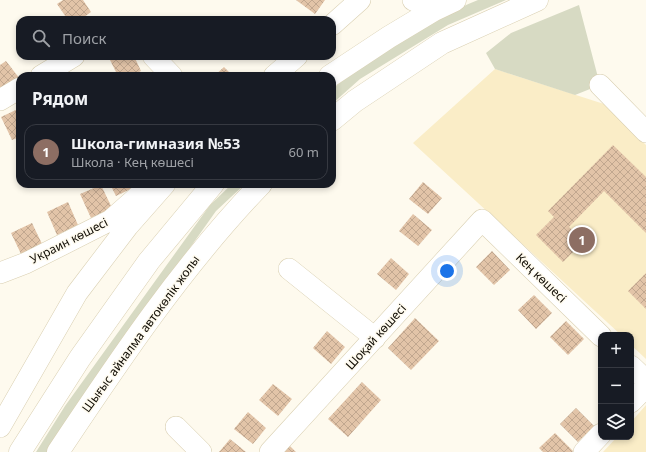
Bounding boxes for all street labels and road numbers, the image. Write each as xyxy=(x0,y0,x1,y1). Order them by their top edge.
street label: Украин көшесі xyxy=(27,214,111,267)
street label: Кең көшесі xyxy=(512,249,570,306)
street label: Шығыс айналма автокөлік жолы xyxy=(78,252,203,416)
street label: Шоқай көшесі xyxy=(342,300,410,373)

